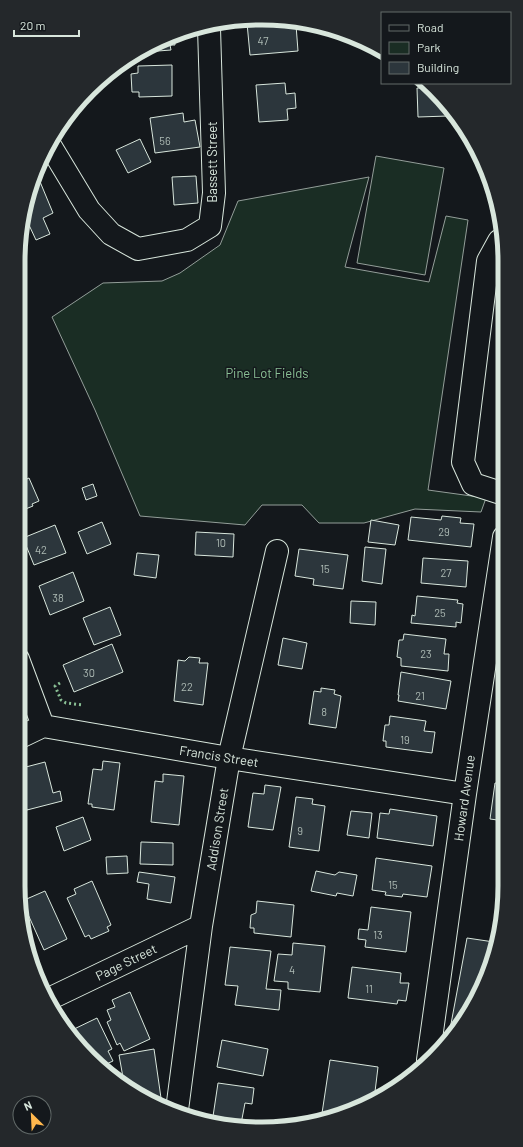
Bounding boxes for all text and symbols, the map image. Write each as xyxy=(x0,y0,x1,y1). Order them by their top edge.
scale bar xyxy=(14,12,79,38)
legend xyxy=(381,12,511,84)
text: 20 m xyxy=(20,18,46,32)
text: Road xyxy=(417,20,444,34)
house number: 47 xyxy=(258,34,268,47)
text: Park xyxy=(417,40,441,54)
text: Building xyxy=(417,60,459,74)
street label: Bassett Street xyxy=(204,121,220,203)
house number: 56 xyxy=(159,134,171,147)
park label: Pine Lot Fields xyxy=(225,365,309,381)
house number: 29 xyxy=(438,525,450,538)
house number: 10 xyxy=(216,536,226,549)
house number: 42 xyxy=(35,543,47,556)
house number: 15 xyxy=(320,562,330,575)
house number: 27 xyxy=(440,566,452,579)
house number: 38 xyxy=(52,591,64,604)
house number: 25 xyxy=(434,606,446,619)
house number: 23 xyxy=(420,647,432,660)
house number: 30 xyxy=(83,666,95,679)
house number: 22 xyxy=(181,680,193,693)
house number: 21 xyxy=(415,689,425,702)
house number: 8 xyxy=(321,705,327,718)
house number: 19 xyxy=(400,733,410,746)
street label: Francis Street xyxy=(178,742,260,770)
street label: Howard Avenue xyxy=(450,754,478,842)
street label: Addison Street xyxy=(203,786,231,872)
house number: 9 xyxy=(297,824,303,837)
house number: 15 xyxy=(388,878,398,891)
house number: 13 xyxy=(373,928,383,941)
street label: Page Street xyxy=(93,940,159,984)
house number: 4 xyxy=(289,963,295,976)
house number: 11 xyxy=(365,982,373,995)
north arrow xyxy=(12,1095,52,1135)
text: N xyxy=(22,1098,34,1113)

